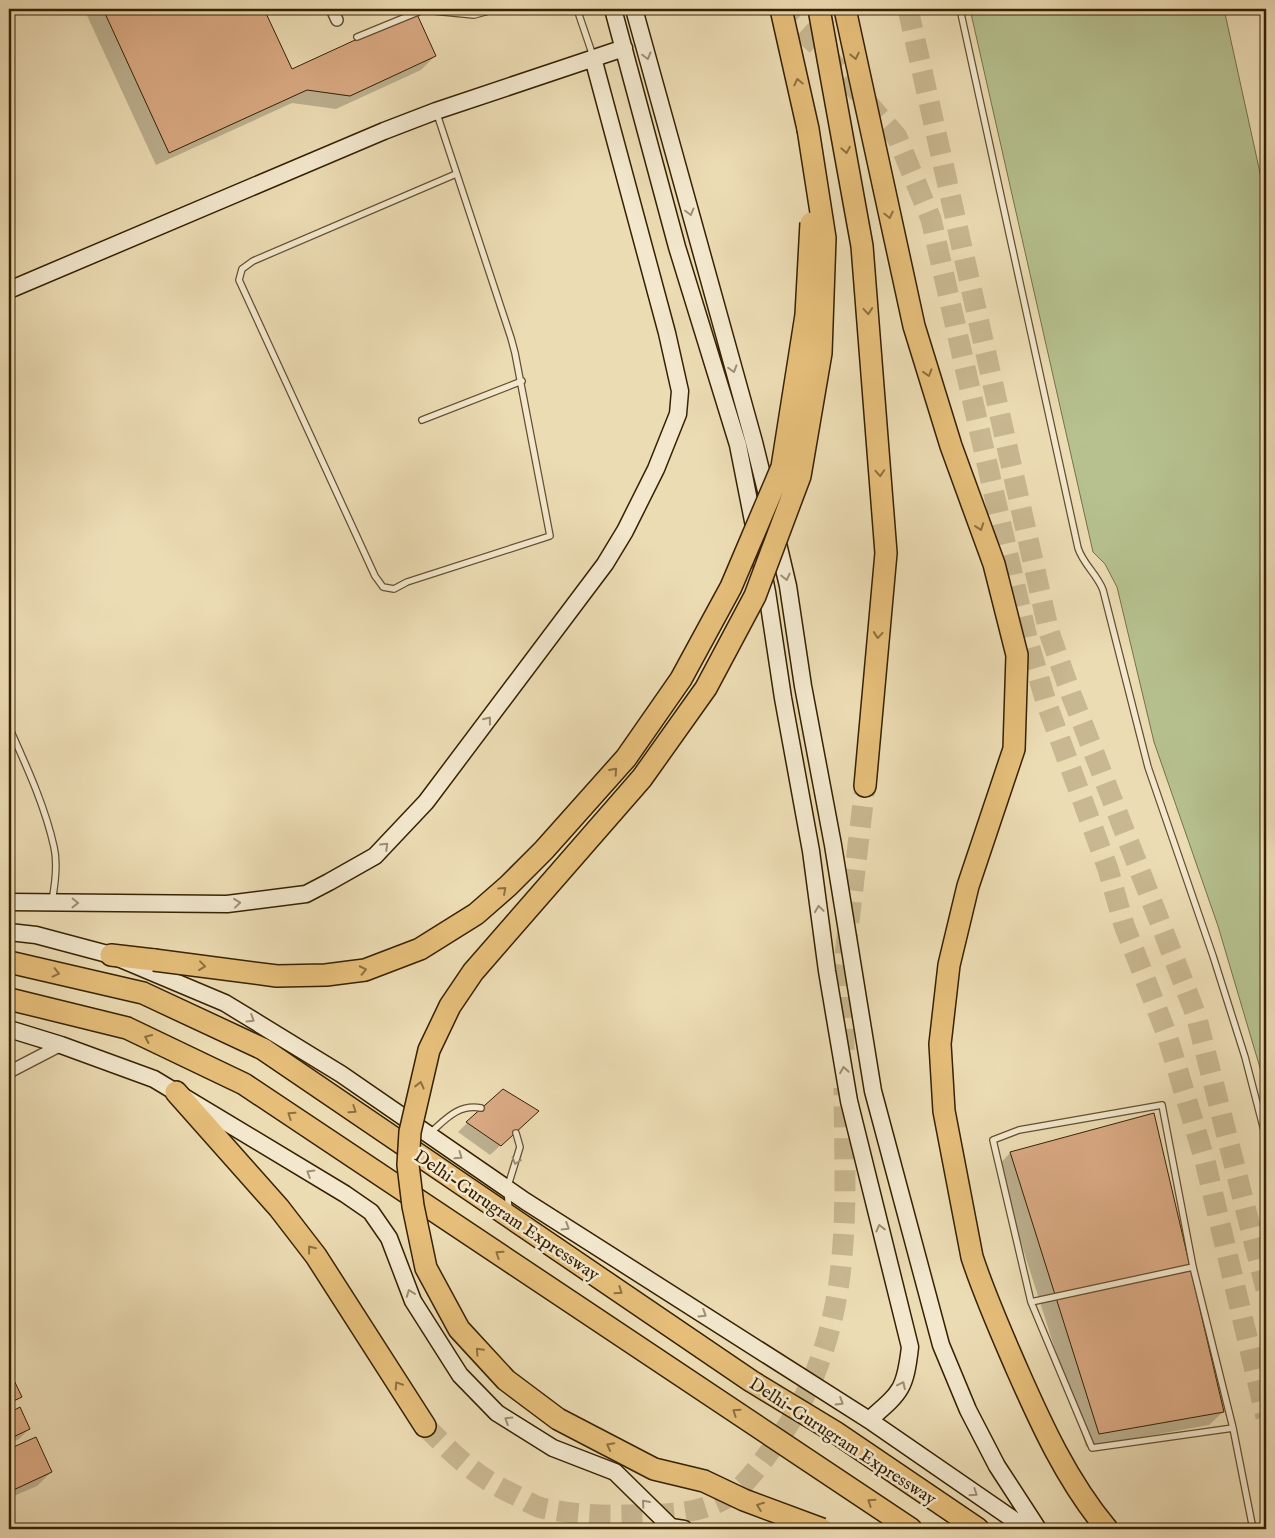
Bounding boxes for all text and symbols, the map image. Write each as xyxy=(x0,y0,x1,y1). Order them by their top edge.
one-way arrow xyxy=(641,51,651,59)
one-way arrow xyxy=(849,52,860,61)
one-way arrow xyxy=(793,77,803,86)
one-way arrow xyxy=(841,146,851,154)
one-way arrow xyxy=(684,208,694,216)
one-way arrow xyxy=(883,211,894,220)
one-way arrow xyxy=(862,307,873,315)
one-way arrow xyxy=(728,364,738,373)
one-way arrow xyxy=(923,368,933,377)
one-way arrow xyxy=(875,469,886,477)
one-way arrow xyxy=(974,522,984,531)
one-way arrow xyxy=(780,573,791,582)
one-way arrow xyxy=(873,631,884,639)
one-way arrow xyxy=(483,717,492,726)
one-way arrow xyxy=(608,768,617,777)
one-way arrow xyxy=(380,843,389,852)
one-way arrow xyxy=(498,887,507,896)
one-way arrow xyxy=(72,898,79,908)
one-way arrow xyxy=(234,898,242,909)
one-way arrow xyxy=(814,905,825,913)
one-way arrow xyxy=(198,960,206,971)
one-way arrow xyxy=(359,965,368,975)
one-way arrow xyxy=(52,967,61,978)
one-way arrow xyxy=(245,1012,254,1022)
one-way arrow xyxy=(144,1034,153,1044)
one-way arrow xyxy=(839,1065,849,1074)
one-way arrow xyxy=(414,1082,424,1090)
one-way arrow xyxy=(348,1104,357,1113)
one-way arrow xyxy=(287,1112,296,1121)
street label: Delhi-Gurugram Expressway xyxy=(409,1146,603,1287)
one-way arrow xyxy=(454,1150,463,1159)
one-way arrow xyxy=(512,1156,522,1164)
one-way arrow xyxy=(307,1169,316,1179)
one-way arrow xyxy=(560,1221,569,1230)
one-way arrow xyxy=(875,1224,886,1232)
one-way arrow xyxy=(308,1246,316,1255)
one-way arrow xyxy=(495,1251,504,1260)
one-way arrow xyxy=(613,1285,623,1294)
one-way arrow xyxy=(406,1289,416,1298)
one-way arrow xyxy=(697,1308,706,1318)
one-way arrow xyxy=(476,1348,485,1357)
street label: Delhi-Gurugram Expressway xyxy=(744,1373,940,1512)
one-way arrow xyxy=(895,1381,906,1390)
one-way arrow xyxy=(395,1382,404,1391)
one-way arrow xyxy=(834,1395,843,1405)
one-way arrow xyxy=(732,1409,742,1418)
one-way arrow xyxy=(505,1416,514,1426)
one-way arrow xyxy=(606,1442,615,1452)
one-way arrow xyxy=(968,1487,978,1496)
one-way arrow xyxy=(642,1499,651,1508)
one-way arrow xyxy=(867,1499,877,1508)
one-way arrow xyxy=(756,1502,764,1512)

